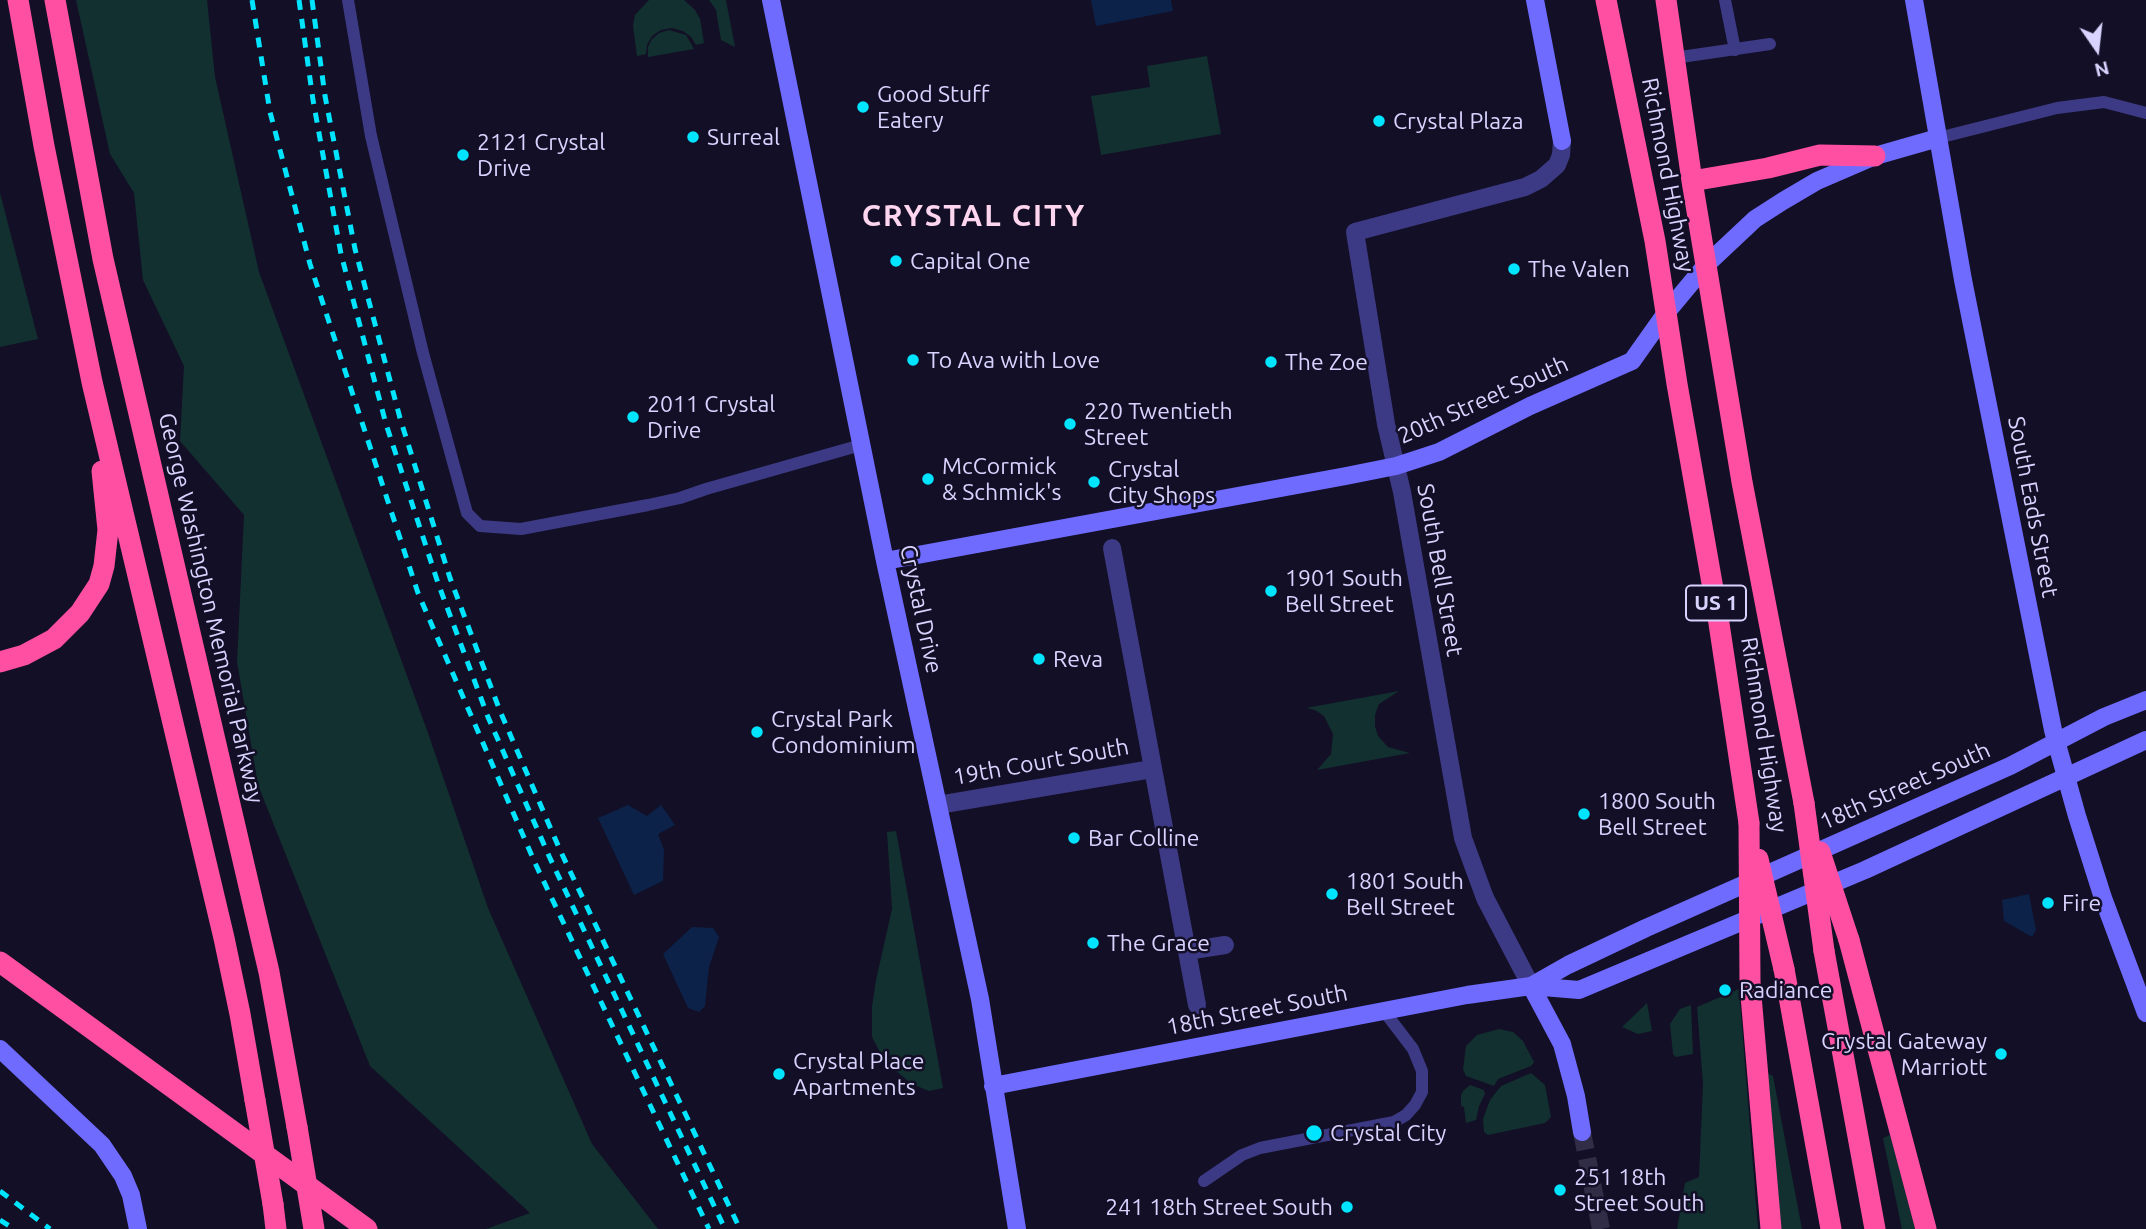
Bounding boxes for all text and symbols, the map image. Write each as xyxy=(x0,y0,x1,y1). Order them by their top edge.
north arrow xyxy=(2062,14,2132,84)
text: N xyxy=(2093,57,2112,82)
street label: Richmond Highway xyxy=(1636,75,1700,275)
place label: Good Stuff Eatery xyxy=(877,80,990,134)
marker: Good Stuff Eatery xyxy=(855,99,871,115)
place label: Crystal Plaza xyxy=(1393,107,1524,135)
marker: Crystal Plaza xyxy=(1371,113,1387,129)
place label: Surreal xyxy=(707,123,780,151)
place label: 2121 Crystal Drive xyxy=(477,128,605,182)
marker: Surreal xyxy=(685,129,701,145)
marker: 2121 Crystal Drive xyxy=(455,147,471,163)
district label: CRYSTAL CITY xyxy=(863,198,1085,234)
place label: Capital One xyxy=(910,247,1031,275)
marker: Capital One xyxy=(888,253,904,269)
place label: The Valen xyxy=(1528,255,1630,283)
marker: The Valen xyxy=(1506,261,1522,277)
place label: To Ava with Love xyxy=(927,346,1100,374)
place label: The Zoe xyxy=(1285,348,1368,376)
street label: 20th Street South xyxy=(1393,350,1573,450)
marker: To Ava with Love xyxy=(905,352,921,368)
marker: The Zoe xyxy=(1263,354,1279,370)
place label: 2011 Crystal Drive xyxy=(647,390,775,444)
place label: 220 Twentieth Street xyxy=(1084,397,1233,451)
marker: 2011 Crystal Drive xyxy=(625,409,641,425)
street label: George Washington Memorial Parkway xyxy=(153,410,269,806)
street label: South Eads Street xyxy=(2002,414,2064,600)
marker: 220 Twentieth Street xyxy=(1062,416,1078,432)
place label: McCormick & Schmick's xyxy=(942,452,1061,506)
place label: Crystal City Shops xyxy=(1108,455,1215,509)
marker: McCormick & Schmick's xyxy=(920,471,936,487)
marker: Crystal City Shops xyxy=(1086,474,1102,490)
street label: South Bell Street xyxy=(1411,481,1469,659)
street label: Crystal Drive xyxy=(894,542,948,676)
place label: 1901 South Bell Street xyxy=(1285,564,1403,618)
marker: 1901 South Bell Street xyxy=(1263,583,1279,599)
road number: US 1 xyxy=(1686,586,1746,620)
street label: Richmond Highway xyxy=(1735,635,1793,835)
place label: Reva xyxy=(1053,645,1103,673)
marker: Reva xyxy=(1031,651,1047,667)
place label: Crystal Park Condominium xyxy=(771,705,916,759)
marker: Crystal Park Condominium xyxy=(749,724,765,740)
street label: 19th Court South xyxy=(951,733,1131,791)
street label: 18th Street South xyxy=(1815,736,1995,836)
place label: 1800 South Bell Street xyxy=(1598,787,1716,841)
marker: 1800 South Bell Street xyxy=(1576,806,1592,822)
place label: Bar Colline xyxy=(1088,824,1199,852)
marker: Bar Colline xyxy=(1066,830,1082,846)
place label: 1801 South Bell Street xyxy=(1346,867,1464,921)
marker: 1801 South Bell Street xyxy=(1324,886,1340,902)
place label: Fire xyxy=(2062,889,2101,917)
marker: Fire xyxy=(2040,895,2056,911)
place label: The Grace xyxy=(1107,929,1210,957)
marker: The Grace xyxy=(1085,935,1101,951)
place label: Radiance xyxy=(1739,976,1832,1004)
street label: 18th Street South xyxy=(1164,979,1350,1041)
marker: Radiance xyxy=(1717,982,1733,998)
place label: Crystal Gateway Marriott xyxy=(1821,1027,1987,1081)
marker: Crystal Gateway Marriott xyxy=(1993,1046,2009,1062)
place label: Crystal Place Apartments xyxy=(793,1047,924,1101)
marker: Crystal Place Apartments xyxy=(771,1066,787,1082)
place label: Crystal City xyxy=(1330,1119,1446,1147)
marker: Crystal City xyxy=(1304,1123,1324,1143)
place label: 251 18th Street South xyxy=(1574,1163,1704,1217)
marker: 251 18th Street South xyxy=(1552,1182,1568,1198)
place label: 241 18th Street South xyxy=(1105,1193,1333,1221)
marker: 241 18th Street South xyxy=(1339,1199,1355,1215)

